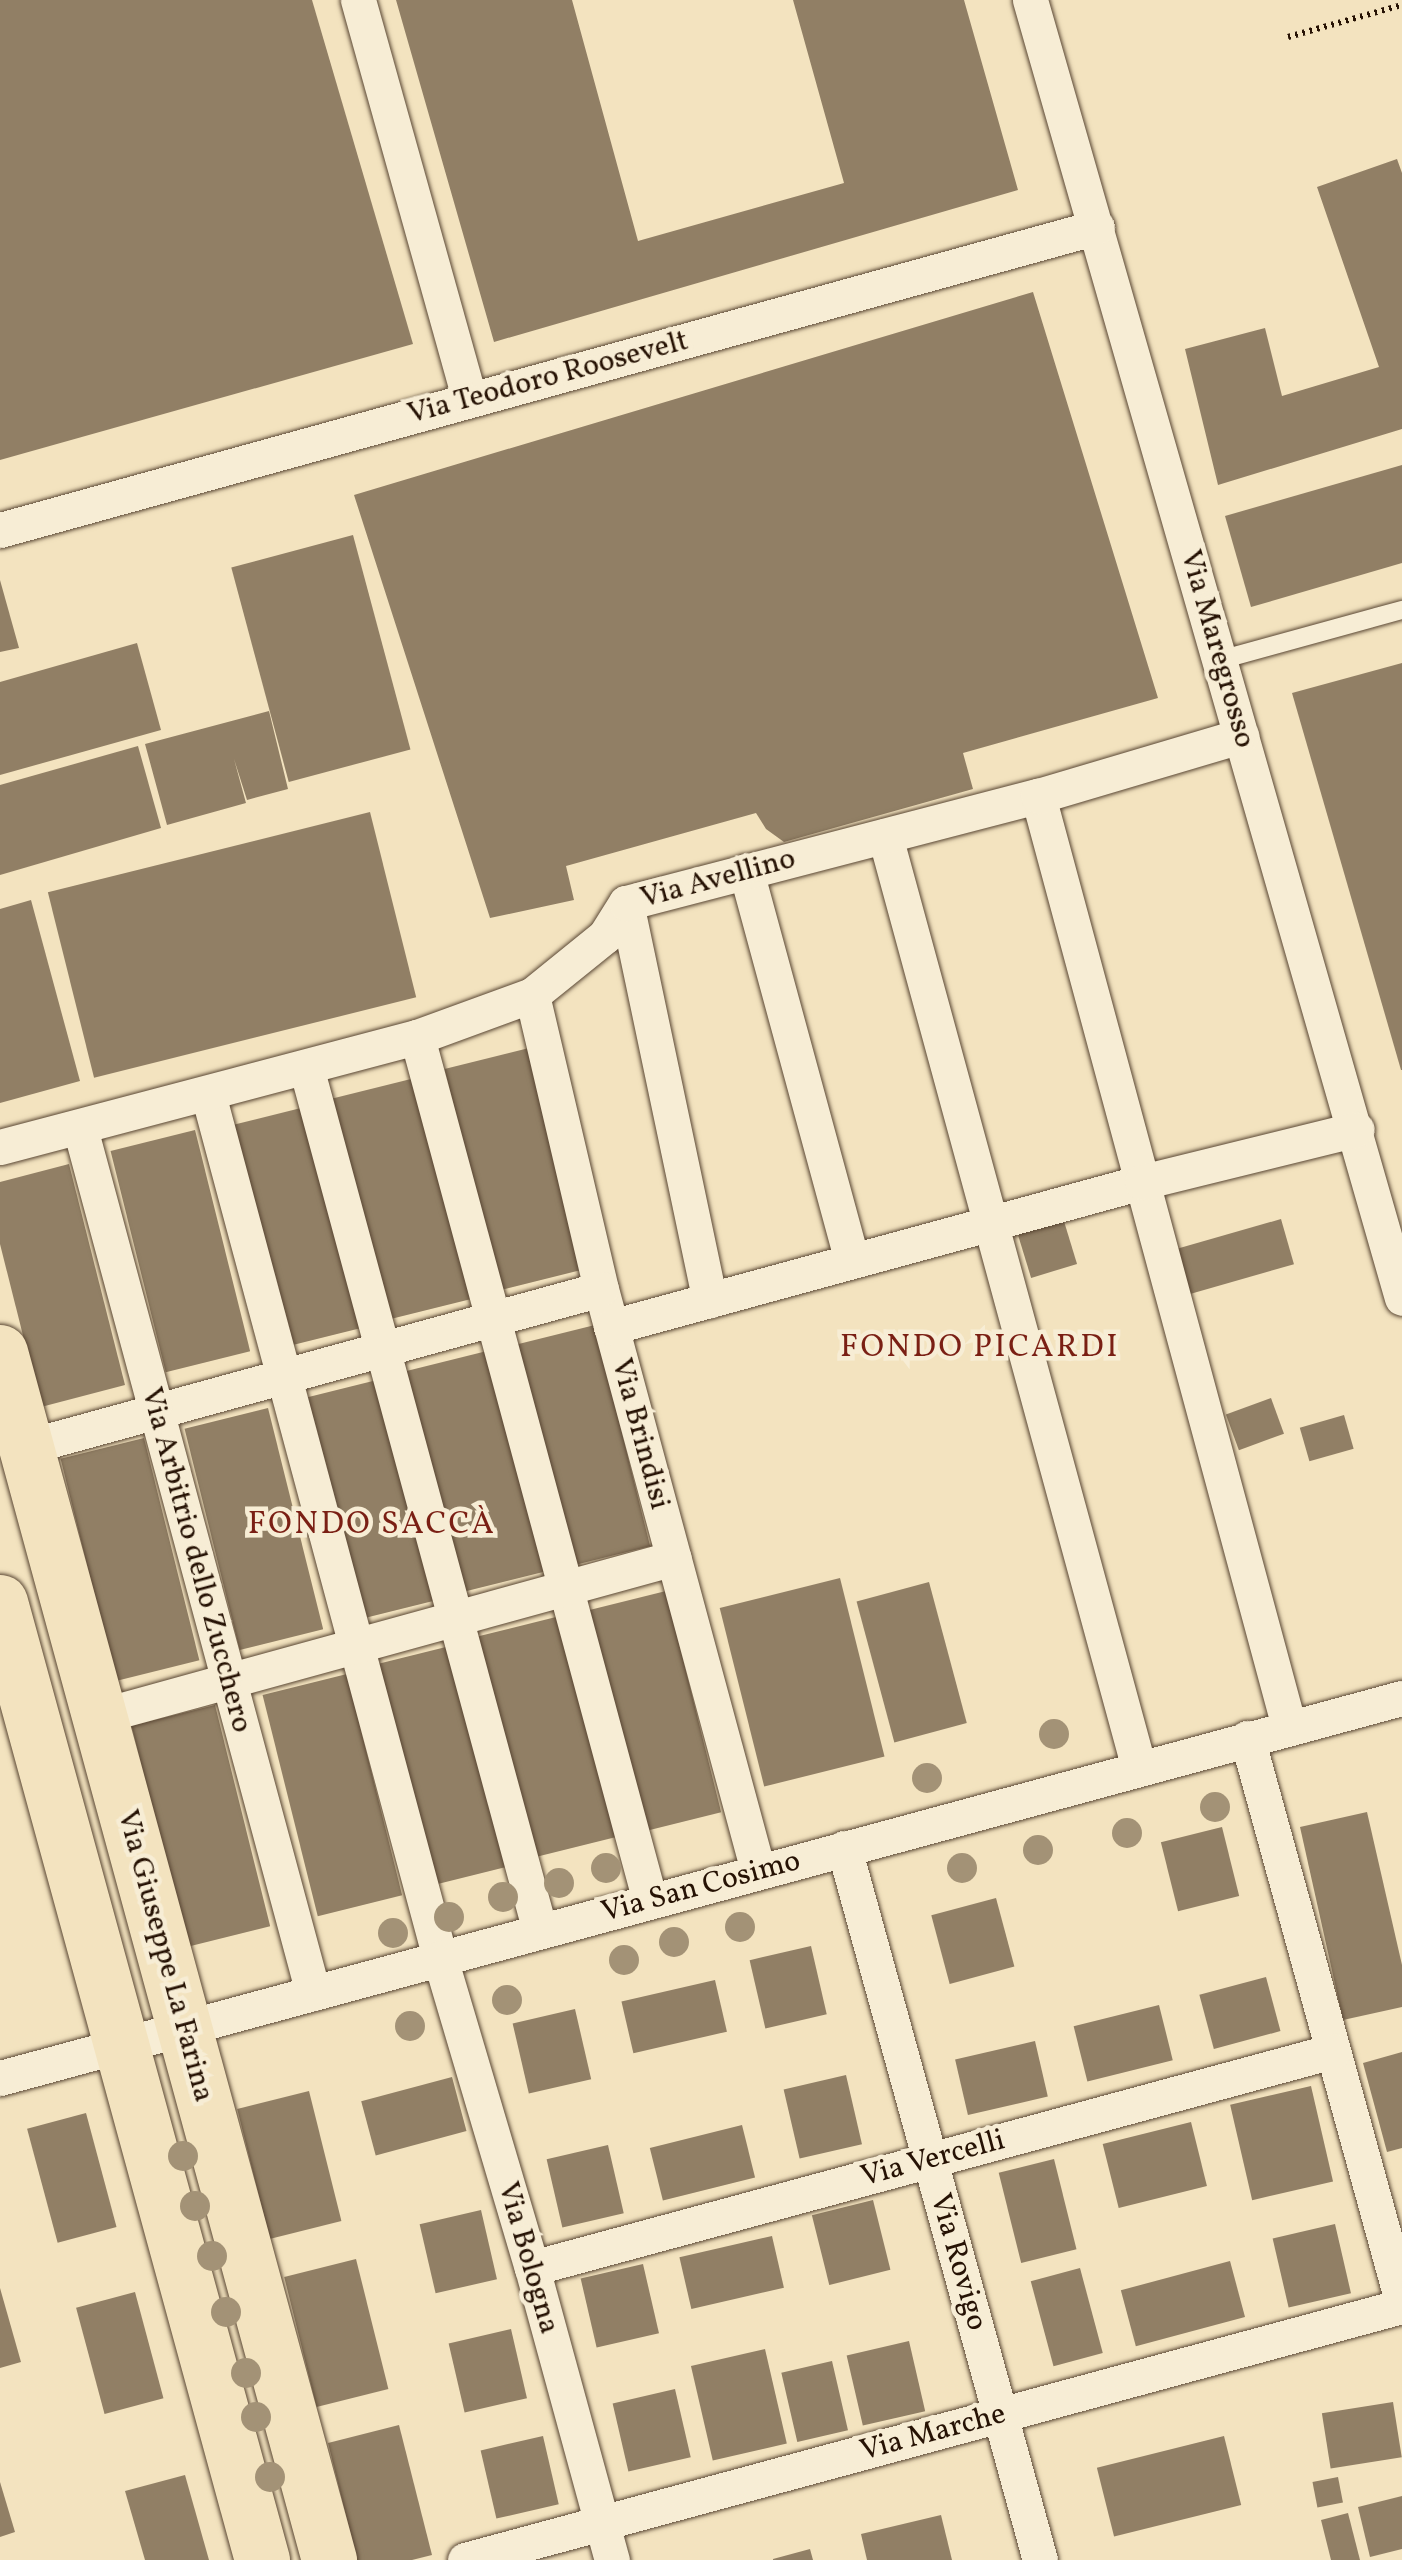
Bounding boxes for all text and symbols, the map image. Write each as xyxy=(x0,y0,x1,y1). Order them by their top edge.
street label: Via Teodoro Roosevelt xyxy=(403,323,693,433)
street label: Via Maregrosso xyxy=(1172,546,1262,752)
street label: Via Avellino xyxy=(637,841,799,917)
district label: FONDO PICARDI xyxy=(840,1329,1120,1367)
street label: Via Brindisi xyxy=(603,1354,677,1514)
street label: Via Arbitrio dello Zucchero xyxy=(133,1383,259,1737)
district label: FONDO SACCÀ xyxy=(248,1506,496,1544)
street label: Via Giuseppe La Farina xyxy=(109,1806,221,2106)
street label: Via San Cosimo xyxy=(598,1843,804,1931)
street label: Via Vercelli xyxy=(857,2122,1009,2196)
street label: Via Bologna xyxy=(489,2178,567,2338)
street label: Via Rovigo xyxy=(921,2189,995,2335)
street label: Via Marche xyxy=(856,2396,1010,2470)

